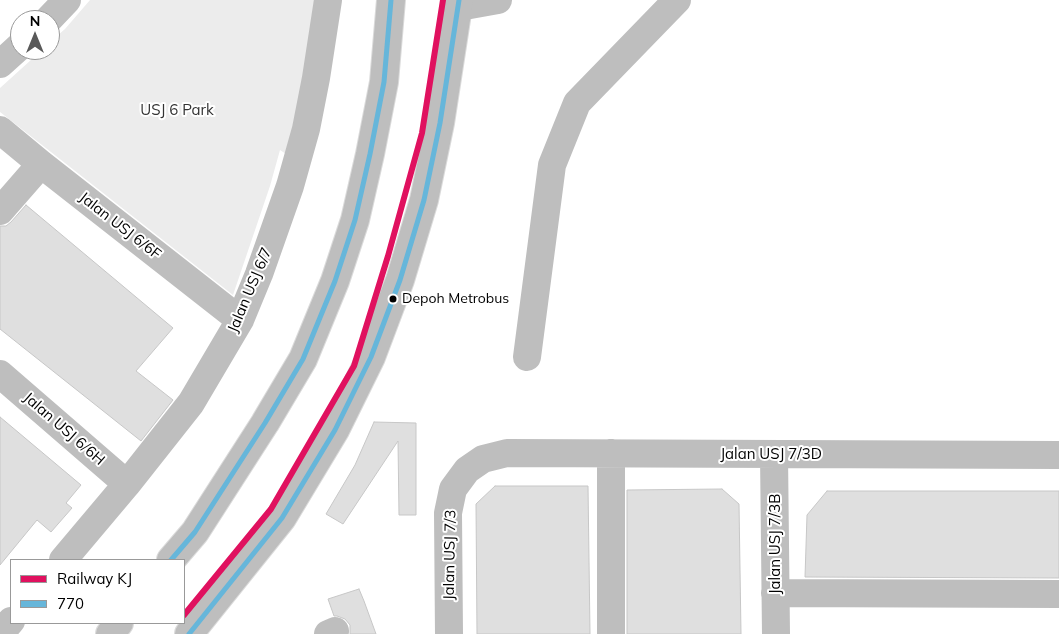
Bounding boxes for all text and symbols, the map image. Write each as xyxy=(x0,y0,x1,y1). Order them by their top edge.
north arrow xyxy=(10,10,60,60)
text: N xyxy=(30,12,40,30)
park label: USJ 6 Park xyxy=(140,101,214,119)
street label: Jalan USJ 6/6F xyxy=(75,188,165,264)
street label: Jalan USJ 6/7 xyxy=(224,245,276,335)
place label: Depoh Metrobus xyxy=(402,291,509,307)
marker: Depoh Metrobus xyxy=(388,294,398,304)
street label: Jalan USJ 6/6H xyxy=(20,389,108,469)
street label: Jalan USJ 7/3D xyxy=(720,445,822,463)
street label: Jalan USJ 7/3B xyxy=(766,494,784,594)
street label: Jalan USJ 7/3 xyxy=(440,510,460,600)
legend xyxy=(10,559,185,624)
text: Railway KJ xyxy=(57,569,132,588)
text: 770 xyxy=(57,594,84,613)

